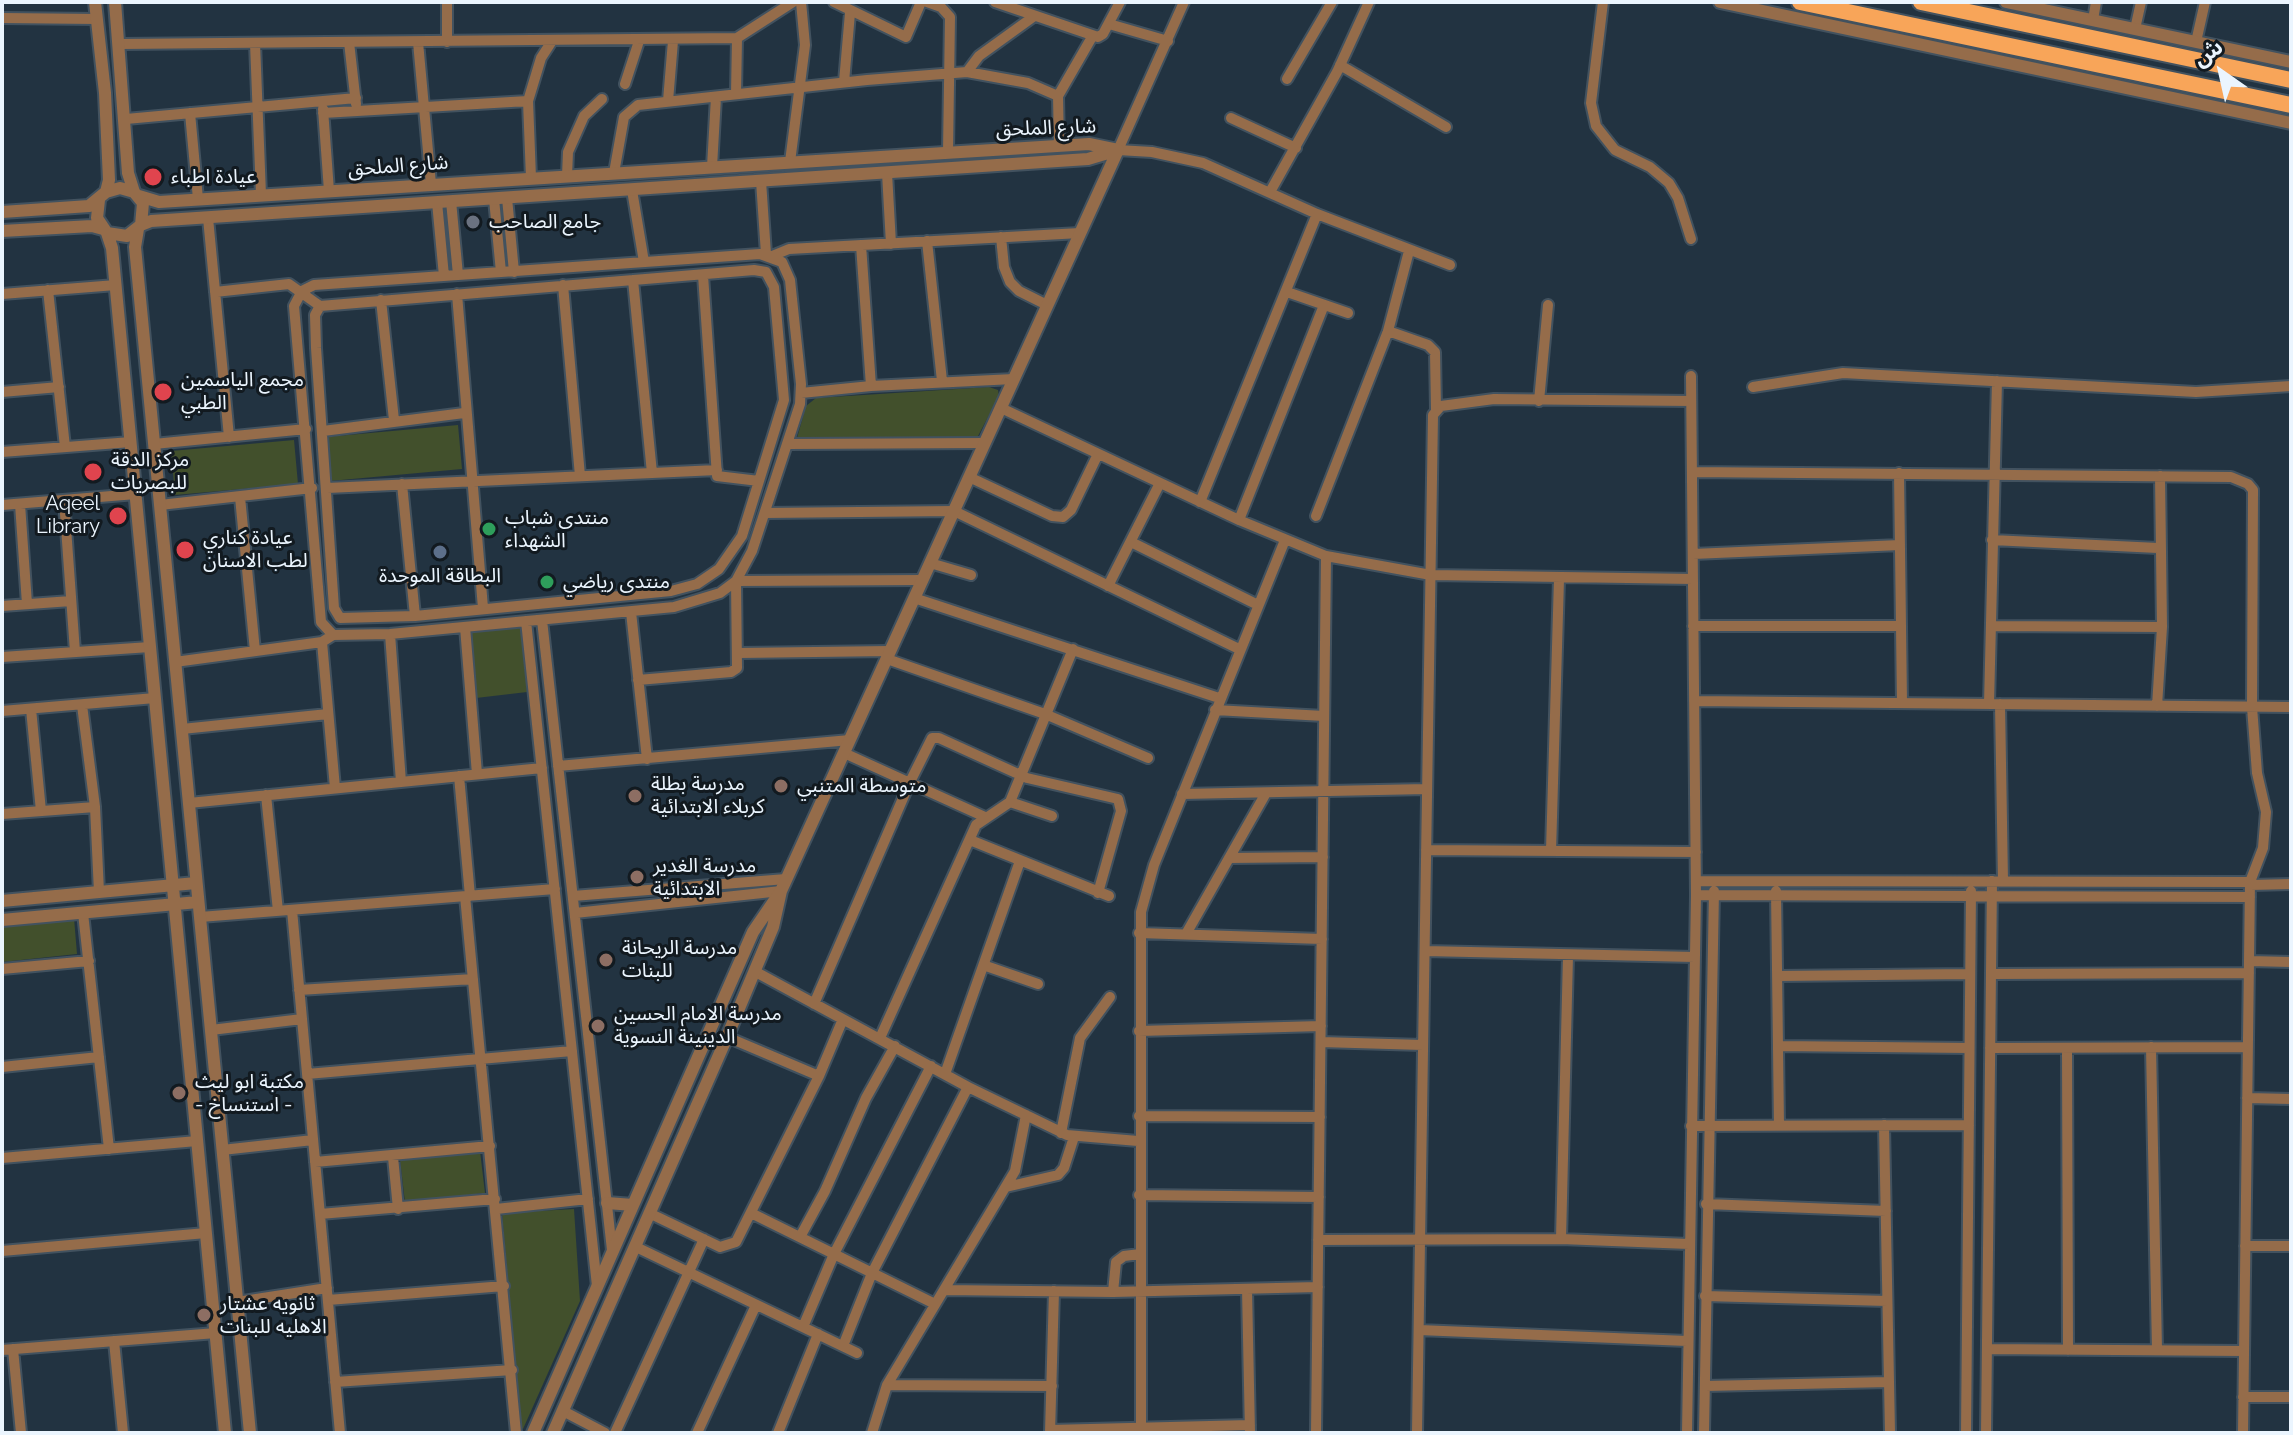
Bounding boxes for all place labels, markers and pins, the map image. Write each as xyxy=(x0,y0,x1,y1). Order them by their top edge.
place label: عيادة اطباء xyxy=(171,165,256,189)
marker: عيادة اطباء xyxy=(142,166,164,188)
place label: جامع الصاحب xyxy=(489,210,601,234)
marker: جامع الصاحب xyxy=(464,213,482,231)
place label: مجمع الياسمين الطبي xyxy=(181,368,304,415)
marker: مجمع الياسمين الطبي xyxy=(152,381,174,403)
place label: مركز الدقة للبصريات xyxy=(111,448,189,495)
marker: مركز الدقة للبصريات xyxy=(82,461,104,483)
place label: Aqeel Library xyxy=(36,492,100,539)
marker: Aqeel Library xyxy=(107,505,129,527)
place label: منتدى شباب الشهداء xyxy=(505,506,609,553)
marker: منتدى شباب الشهداء xyxy=(480,520,498,538)
place label: عيادة كناري لطب الاسنان xyxy=(203,526,308,573)
marker: عيادة كناري لطب الاسنان xyxy=(174,539,196,561)
marker: البطاقة الموحدة xyxy=(431,543,449,561)
place label: البطاقة الموحدة xyxy=(379,564,501,588)
place label: منتدى رياضي xyxy=(563,570,670,594)
marker: منتدى رياضي xyxy=(538,573,556,591)
place label: مدرسة بطلة كربلاء الابتدائية xyxy=(651,772,764,819)
place label: متوسطة المتنبي xyxy=(797,774,927,798)
marker: متوسطة المتنبي xyxy=(772,777,790,795)
marker: مدرسة بطلة كربلاء الابتدائية xyxy=(626,787,644,805)
place label: مدرسة الغدير الابتدائية xyxy=(653,854,756,901)
marker: مدرسة الغدير الابتدائية xyxy=(628,868,646,886)
place label: مدرسة الريحانة للبنات xyxy=(622,936,737,983)
marker: مدرسة الريحانة للبنات xyxy=(597,951,615,969)
place label: مدرسة الامام الحسين الدينينة النسوية xyxy=(614,1002,782,1049)
marker: مدرسة الامام الحسين الدينينة النسوية xyxy=(589,1017,607,1035)
place label: مكتبة ابو ليث - استنساخ - xyxy=(195,1070,304,1117)
marker: مكتبة ابو ليث - استنساخ - xyxy=(170,1084,188,1102)
place label: ثانويه عشتار الاهليه للبنات xyxy=(220,1292,327,1339)
marker: ثانويه عشتار الاهليه للبنات xyxy=(195,1306,213,1324)

